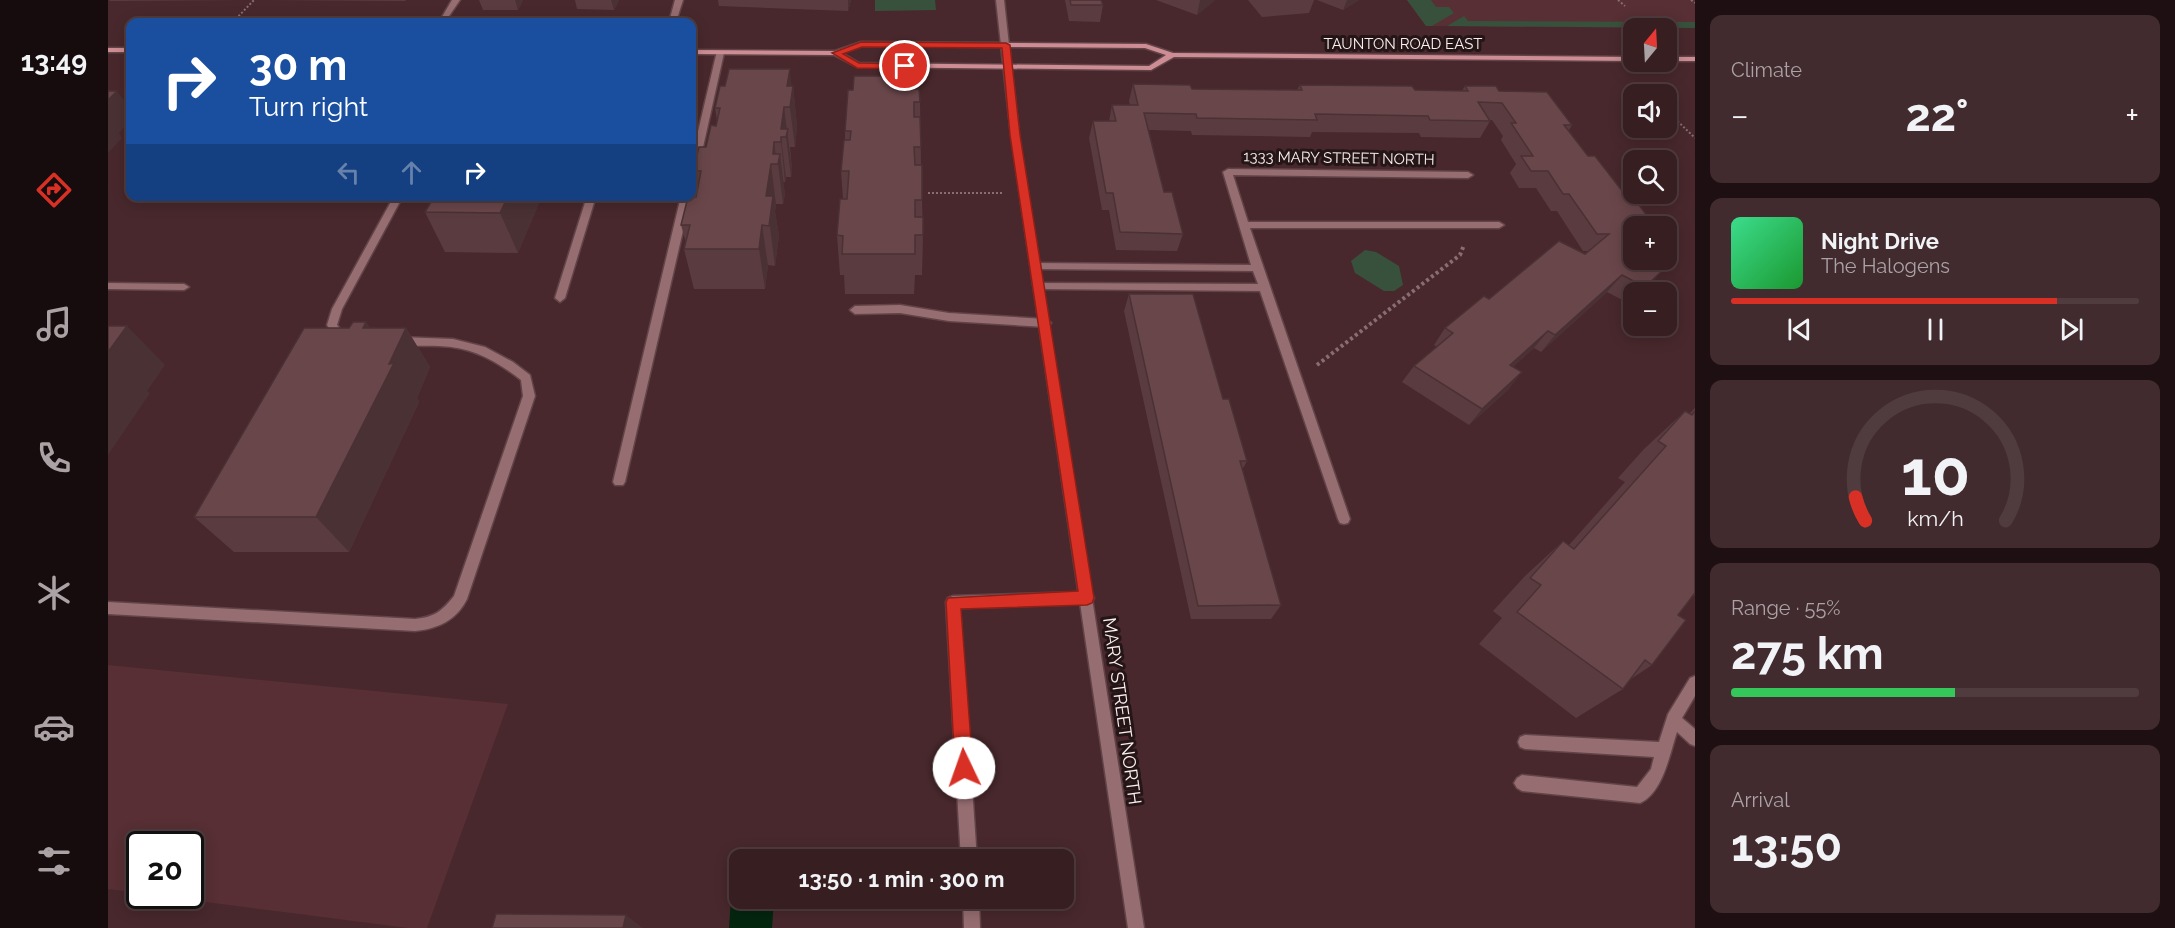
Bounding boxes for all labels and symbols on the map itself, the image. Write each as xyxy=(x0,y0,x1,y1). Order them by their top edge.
north arrow xyxy=(1623,18,1677,72)
street label: TAUNTON ROAD EAST xyxy=(1324,35,1482,53)
pin xyxy=(879,40,930,91)
street label: 1333 MARY STREET NORTH xyxy=(1243,147,1435,169)
street label: MARY STREET NORTH xyxy=(1099,616,1146,806)
position arrow xyxy=(932,736,996,800)
speed limit sign: 20 xyxy=(126,831,204,909)

